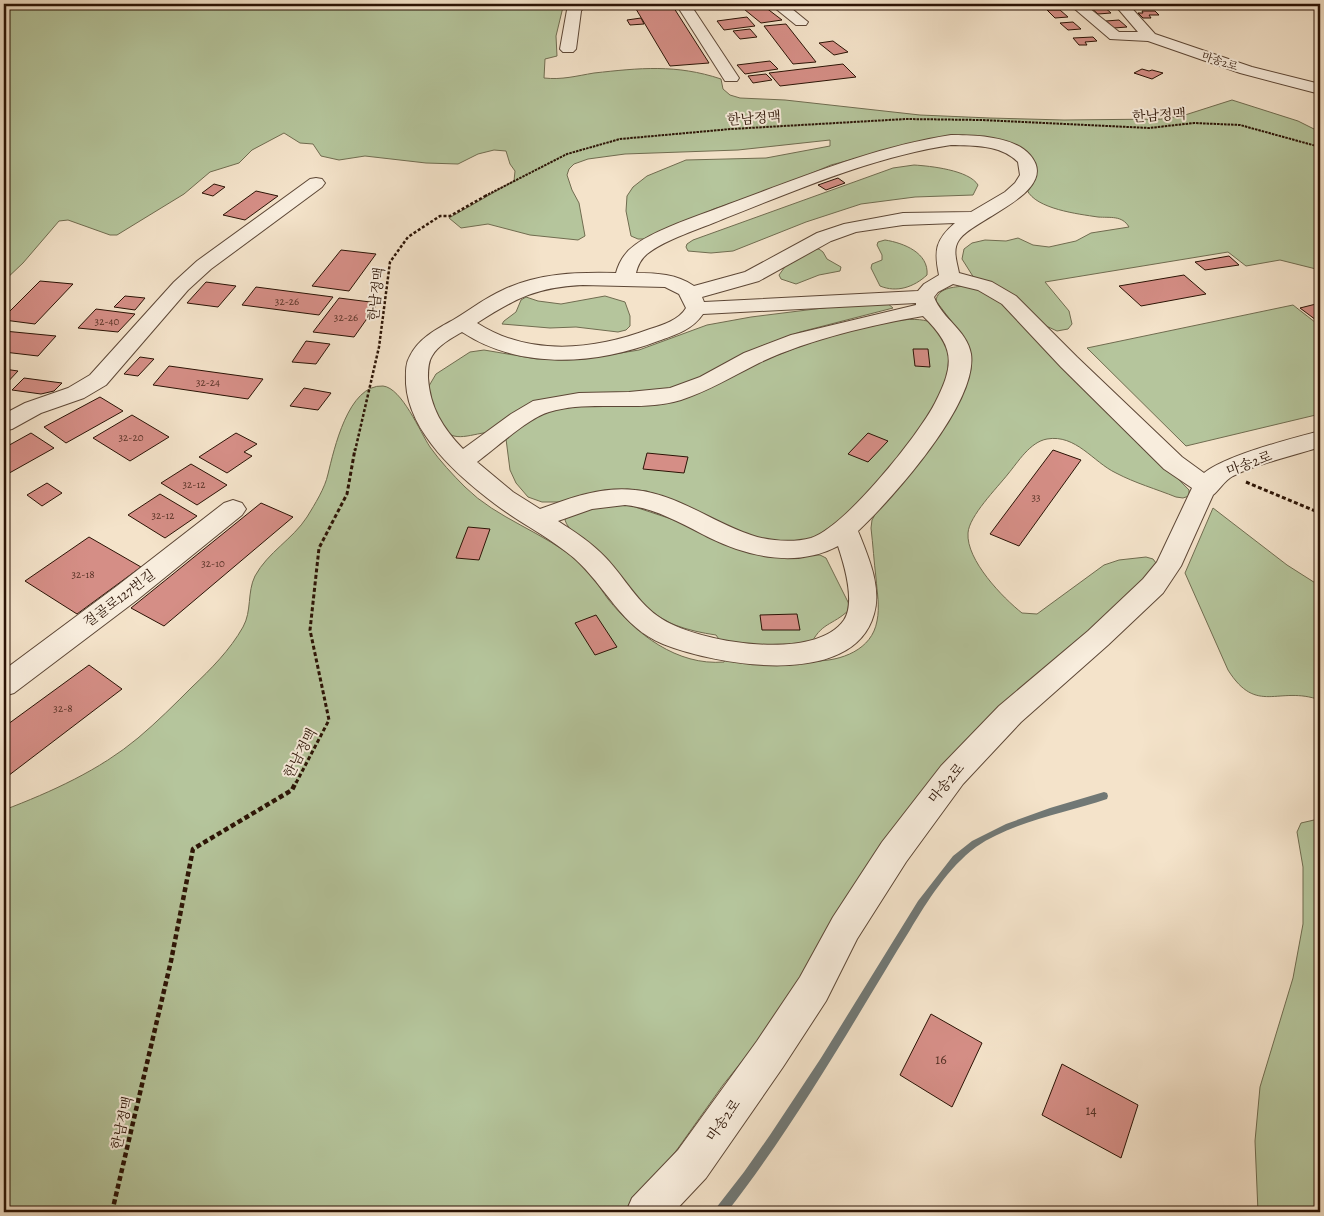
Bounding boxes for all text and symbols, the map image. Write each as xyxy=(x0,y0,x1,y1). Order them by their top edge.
street label: 마송2로 xyxy=(1200,49,1240,74)
street label: 한남정맥 xyxy=(1132,105,1187,126)
street label: 한남정맥 xyxy=(726,107,782,130)
street label: 한남정맥 xyxy=(364,266,389,322)
house number: 32-26 xyxy=(275,294,299,309)
house number: 32-26 xyxy=(334,310,358,325)
house number: 32-40 xyxy=(95,314,120,329)
house number: 32-24 xyxy=(196,375,220,390)
house number: 32-20 xyxy=(118,430,144,445)
street label: 마송2로 xyxy=(1224,446,1275,480)
house number: 32-12 xyxy=(183,477,205,492)
house number: 33 xyxy=(1031,490,1041,505)
house number: 32-12 xyxy=(152,508,174,523)
house number: 32-10 xyxy=(201,556,225,571)
street label: 절골로127번길 xyxy=(80,565,159,632)
house number: 32-18 xyxy=(71,567,95,582)
house number: 32-8 xyxy=(53,701,73,716)
street label: 한남정맥 xyxy=(279,725,322,782)
street label: 마송2로 xyxy=(924,759,969,808)
house number: 16 xyxy=(935,1050,947,1069)
street label: 한남정맥 xyxy=(107,1095,138,1152)
street label: 마송2로 xyxy=(702,1095,745,1145)
house number: 14 xyxy=(1085,1101,1097,1120)

